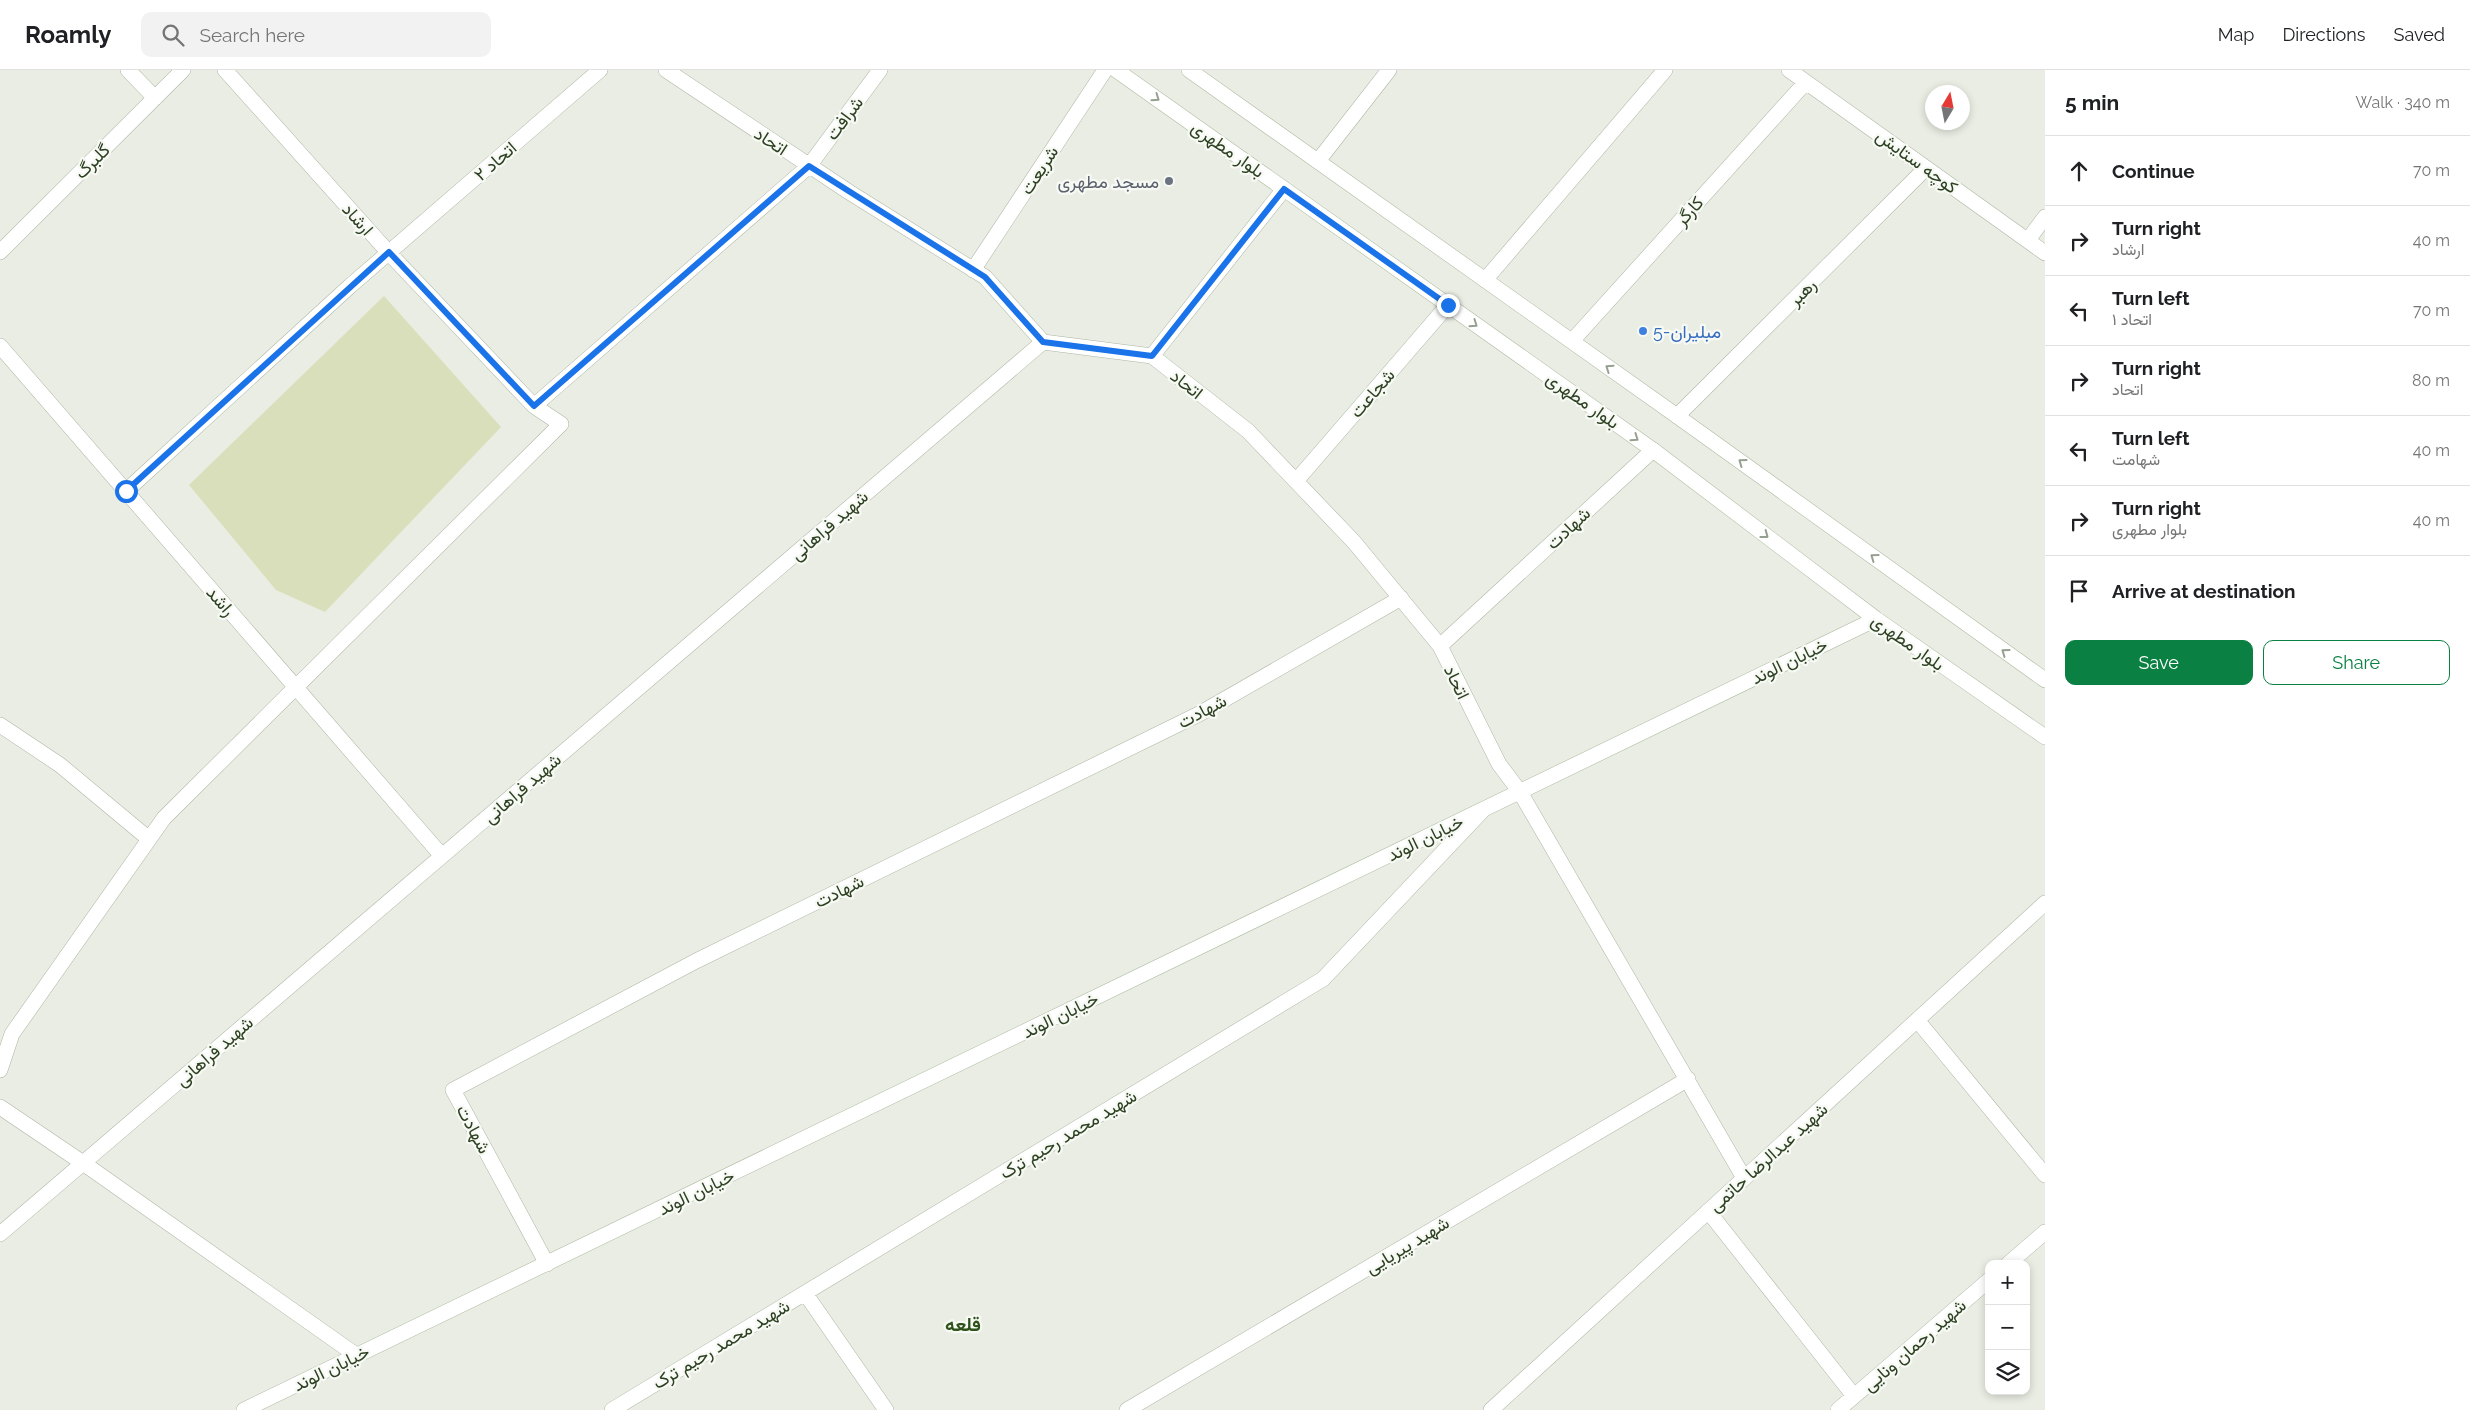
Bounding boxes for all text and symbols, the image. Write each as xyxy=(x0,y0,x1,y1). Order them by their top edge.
search box xyxy=(141,12,491,57)
text: Roamly xyxy=(25,20,111,49)
icon: search xyxy=(159,21,187,49)
text: Search here xyxy=(199,24,305,46)
text: Map xyxy=(2218,24,2254,45)
text: Directions xyxy=(2282,24,2366,45)
text: Saved xyxy=(2394,24,2445,45)
north arrow xyxy=(1925,85,1970,130)
text: 5 min xyxy=(2065,90,2119,115)
street label: شرافت xyxy=(821,92,868,145)
one-way arrow xyxy=(1150,92,1160,101)
text: Walk · 340 m xyxy=(2356,93,2450,112)
street label: بلوار مطهری xyxy=(1187,116,1269,183)
street label: اتحاد xyxy=(750,123,792,159)
street label: کوچه ستایش xyxy=(1871,124,1962,199)
street label: اتحاد ۲ xyxy=(470,137,520,185)
street label: گلبرگ xyxy=(70,139,115,184)
street label: شریعت xyxy=(1016,142,1063,199)
icon: ahead xyxy=(2065,157,2093,185)
text: Continue xyxy=(2112,160,2195,182)
text: 70 m xyxy=(2413,161,2450,180)
place label: مسجد مطهری xyxy=(1057,171,1159,193)
marker: مسجد مطهری xyxy=(1163,175,1175,187)
street label: کارگر xyxy=(1670,192,1708,231)
street label: ارشاد xyxy=(337,198,378,240)
text: Turn right xyxy=(2112,217,2201,239)
icon: right xyxy=(2065,227,2093,255)
text: 40 m xyxy=(2413,231,2450,250)
text: ارشاد xyxy=(2112,240,2144,259)
street label: رهبر xyxy=(1783,274,1821,312)
text: Turn left xyxy=(2112,287,2189,309)
route end xyxy=(1437,294,1460,317)
icon: left xyxy=(2065,297,2093,325)
text: 70 m xyxy=(2413,301,2450,320)
text: اتحاد ۱ xyxy=(2112,310,2152,329)
one-way arrow xyxy=(1468,318,1477,326)
place label: مبلیران-5 xyxy=(1653,321,1721,343)
marker: مبلیران-5 xyxy=(1637,325,1649,337)
text: Turn right xyxy=(2112,357,2201,379)
street label: شجاعت xyxy=(1345,364,1399,422)
street label: اتحاد xyxy=(1167,365,1207,403)
one-way arrow xyxy=(1605,365,1615,374)
street label: بلوار مطهری xyxy=(1542,367,1624,434)
icon: right xyxy=(2065,367,2093,395)
text: 80 m xyxy=(2412,371,2450,390)
text: اتحاد xyxy=(2112,380,2143,399)
text: Turn left xyxy=(2112,427,2189,449)
one-way arrow xyxy=(1630,432,1639,441)
icon: left xyxy=(2065,437,2093,465)
text: 40 m xyxy=(2413,441,2450,460)
text: شهامت xyxy=(2112,450,2160,469)
one-way arrow xyxy=(1738,459,1748,468)
route start xyxy=(115,480,138,503)
street label: شهید فراهانی xyxy=(786,486,873,565)
text: Turn right xyxy=(2112,497,2201,519)
street label: شهادت xyxy=(1542,503,1595,554)
icon: right xyxy=(2065,507,2093,535)
text: 40 m xyxy=(2413,511,2450,530)
text: بلوار مطهری xyxy=(2112,520,2187,539)
one-way arrow xyxy=(1759,530,1768,538)
one-way arrow xyxy=(1870,554,1879,563)
icon: arrive xyxy=(2065,577,2093,605)
text: Arrive at destination xyxy=(2112,580,2296,602)
street label: راشد xyxy=(202,582,240,621)
street label: بلوار مطهری xyxy=(1867,609,1949,676)
street label: خیابان الوند xyxy=(1747,634,1831,689)
button: Save xyxy=(2065,640,2253,685)
button: Share xyxy=(2263,640,2450,685)
one-way arrow xyxy=(2002,649,2011,658)
street label: اتحاد xyxy=(1440,662,1474,702)
street label: شهادت xyxy=(1174,689,1230,733)
street label: شهید فراهانی xyxy=(479,749,566,828)
street label: خیابان الوند xyxy=(1383,811,1467,866)
street label: شهادت xyxy=(811,870,868,913)
street label: خیابان الوند xyxy=(1018,988,1102,1043)
street label: شهید فراهانی xyxy=(171,1012,258,1091)
street label: شهید محمد رحیم ترک xyxy=(996,1085,1141,1185)
street label: شهید عبدالرضا حاتمی xyxy=(1704,1098,1832,1217)
street label: شهادت xyxy=(452,1101,496,1157)
street label: خیابان الوند xyxy=(654,1165,738,1220)
street label: شهید پیریایی xyxy=(1361,1212,1454,1280)
map controls xyxy=(1985,1260,2030,1395)
button: + xyxy=(1985,1260,2030,1305)
street label: شهید رحمان ونایی xyxy=(1858,1294,1971,1396)
street label: شهید محمد رحیم ترک xyxy=(649,1295,794,1395)
button: − xyxy=(1985,1305,2030,1350)
district label: قلعه xyxy=(945,1313,981,1335)
street label: خیابان الوند xyxy=(289,1341,373,1396)
button: layers xyxy=(1985,1350,2030,1395)

